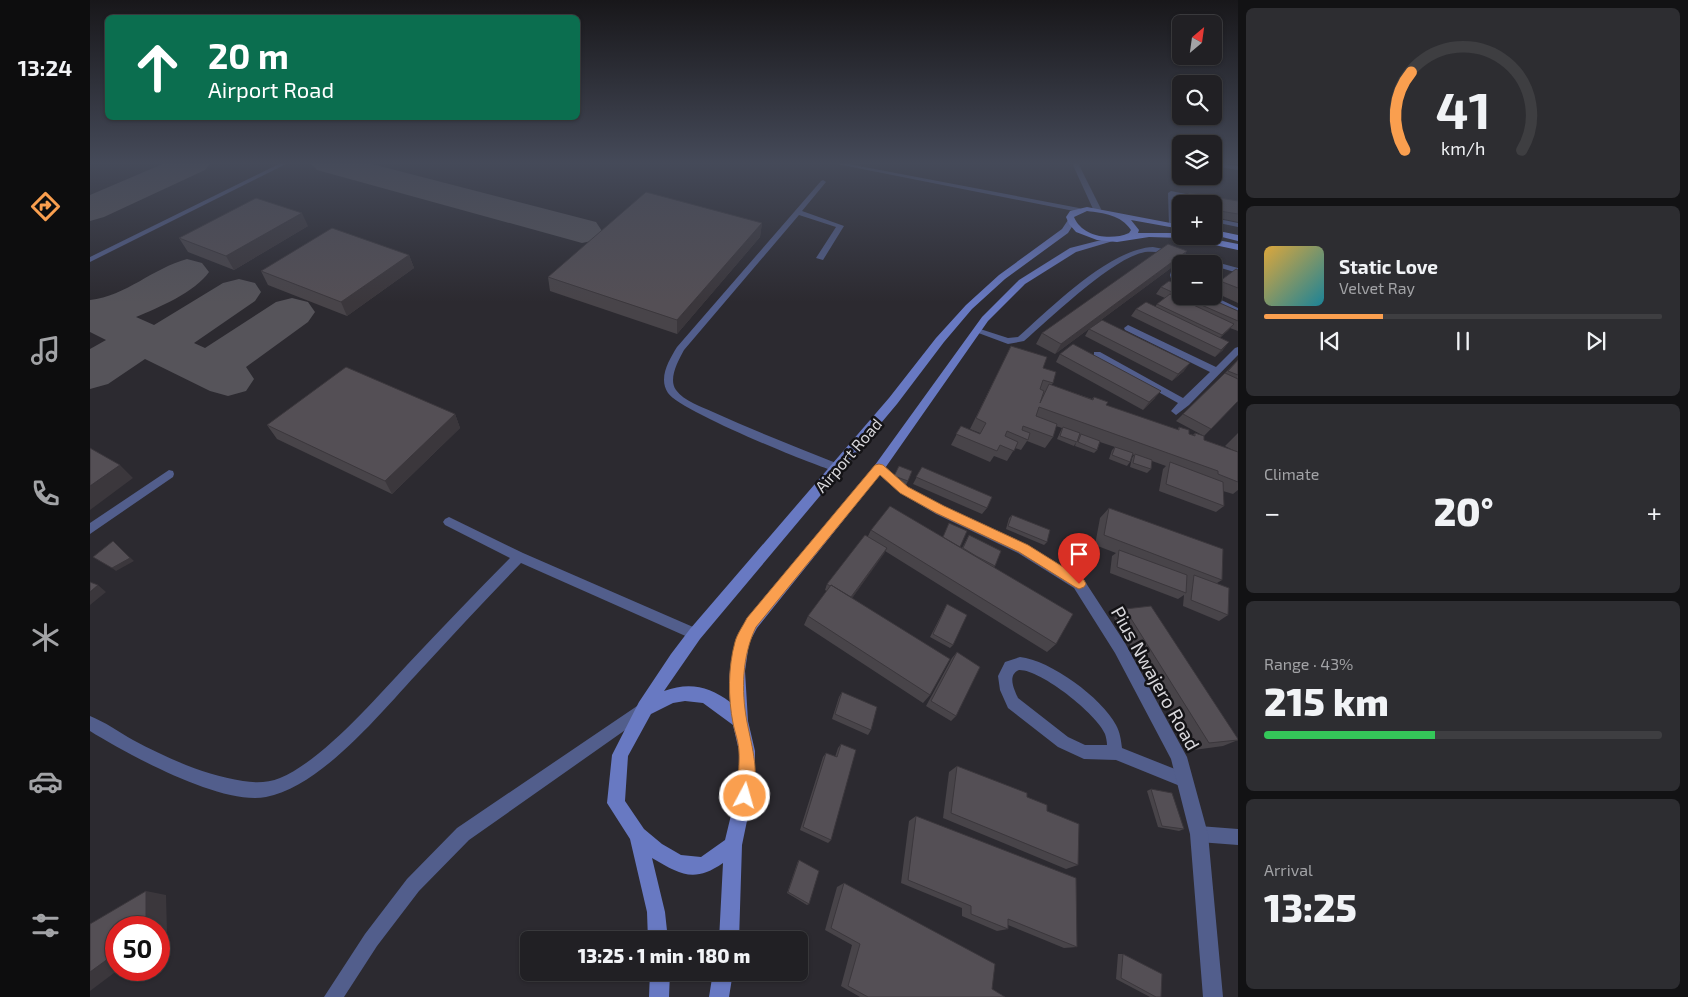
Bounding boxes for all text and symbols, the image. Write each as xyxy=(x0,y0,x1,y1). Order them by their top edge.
north arrow xyxy=(1172,15,1222,65)
map controls xyxy=(1172,15,1222,305)
text: 20 m xyxy=(208,34,289,76)
icon: ahead xyxy=(125,35,190,100)
text: 13:24 xyxy=(18,54,72,80)
button: search xyxy=(1172,75,1222,125)
text: Airport Road xyxy=(208,76,334,102)
text: 41 xyxy=(1435,77,1491,139)
button: layers xyxy=(1172,135,1222,185)
text: km/h xyxy=(1441,137,1485,159)
icon: directions xyxy=(28,189,63,224)
button: + xyxy=(1172,195,1222,245)
button: − xyxy=(1172,255,1222,305)
text: Static Love xyxy=(1339,255,1438,278)
text: Velvet Ray xyxy=(1339,278,1415,297)
icon: previous xyxy=(1316,327,1344,355)
icon: pause xyxy=(1449,327,1477,355)
icon: next xyxy=(1582,327,1610,355)
icon: music xyxy=(28,333,63,368)
street label: Airport Road xyxy=(811,414,885,496)
text: Climate xyxy=(1264,464,1319,483)
icon: phone xyxy=(28,476,63,511)
text: 20° xyxy=(1434,488,1493,534)
text: − xyxy=(1264,495,1280,529)
text: + xyxy=(1647,495,1662,529)
pin xyxy=(1058,533,1100,584)
icon: arrive xyxy=(1065,540,1093,568)
street label: Pius Nwajero Road xyxy=(1107,602,1205,754)
icon: climate xyxy=(28,620,63,655)
text: Range · 43% xyxy=(1264,654,1353,673)
text: 215 km xyxy=(1264,678,1389,724)
icon: car xyxy=(28,764,63,799)
position arrow xyxy=(718,769,770,821)
text: Arrival xyxy=(1264,860,1313,879)
text: 13:25 xyxy=(1264,884,1357,930)
icon: filters xyxy=(28,908,63,943)
speed limit sign: 50 xyxy=(105,916,170,981)
text: 13:25 · 1 min · 180 m xyxy=(578,944,750,967)

